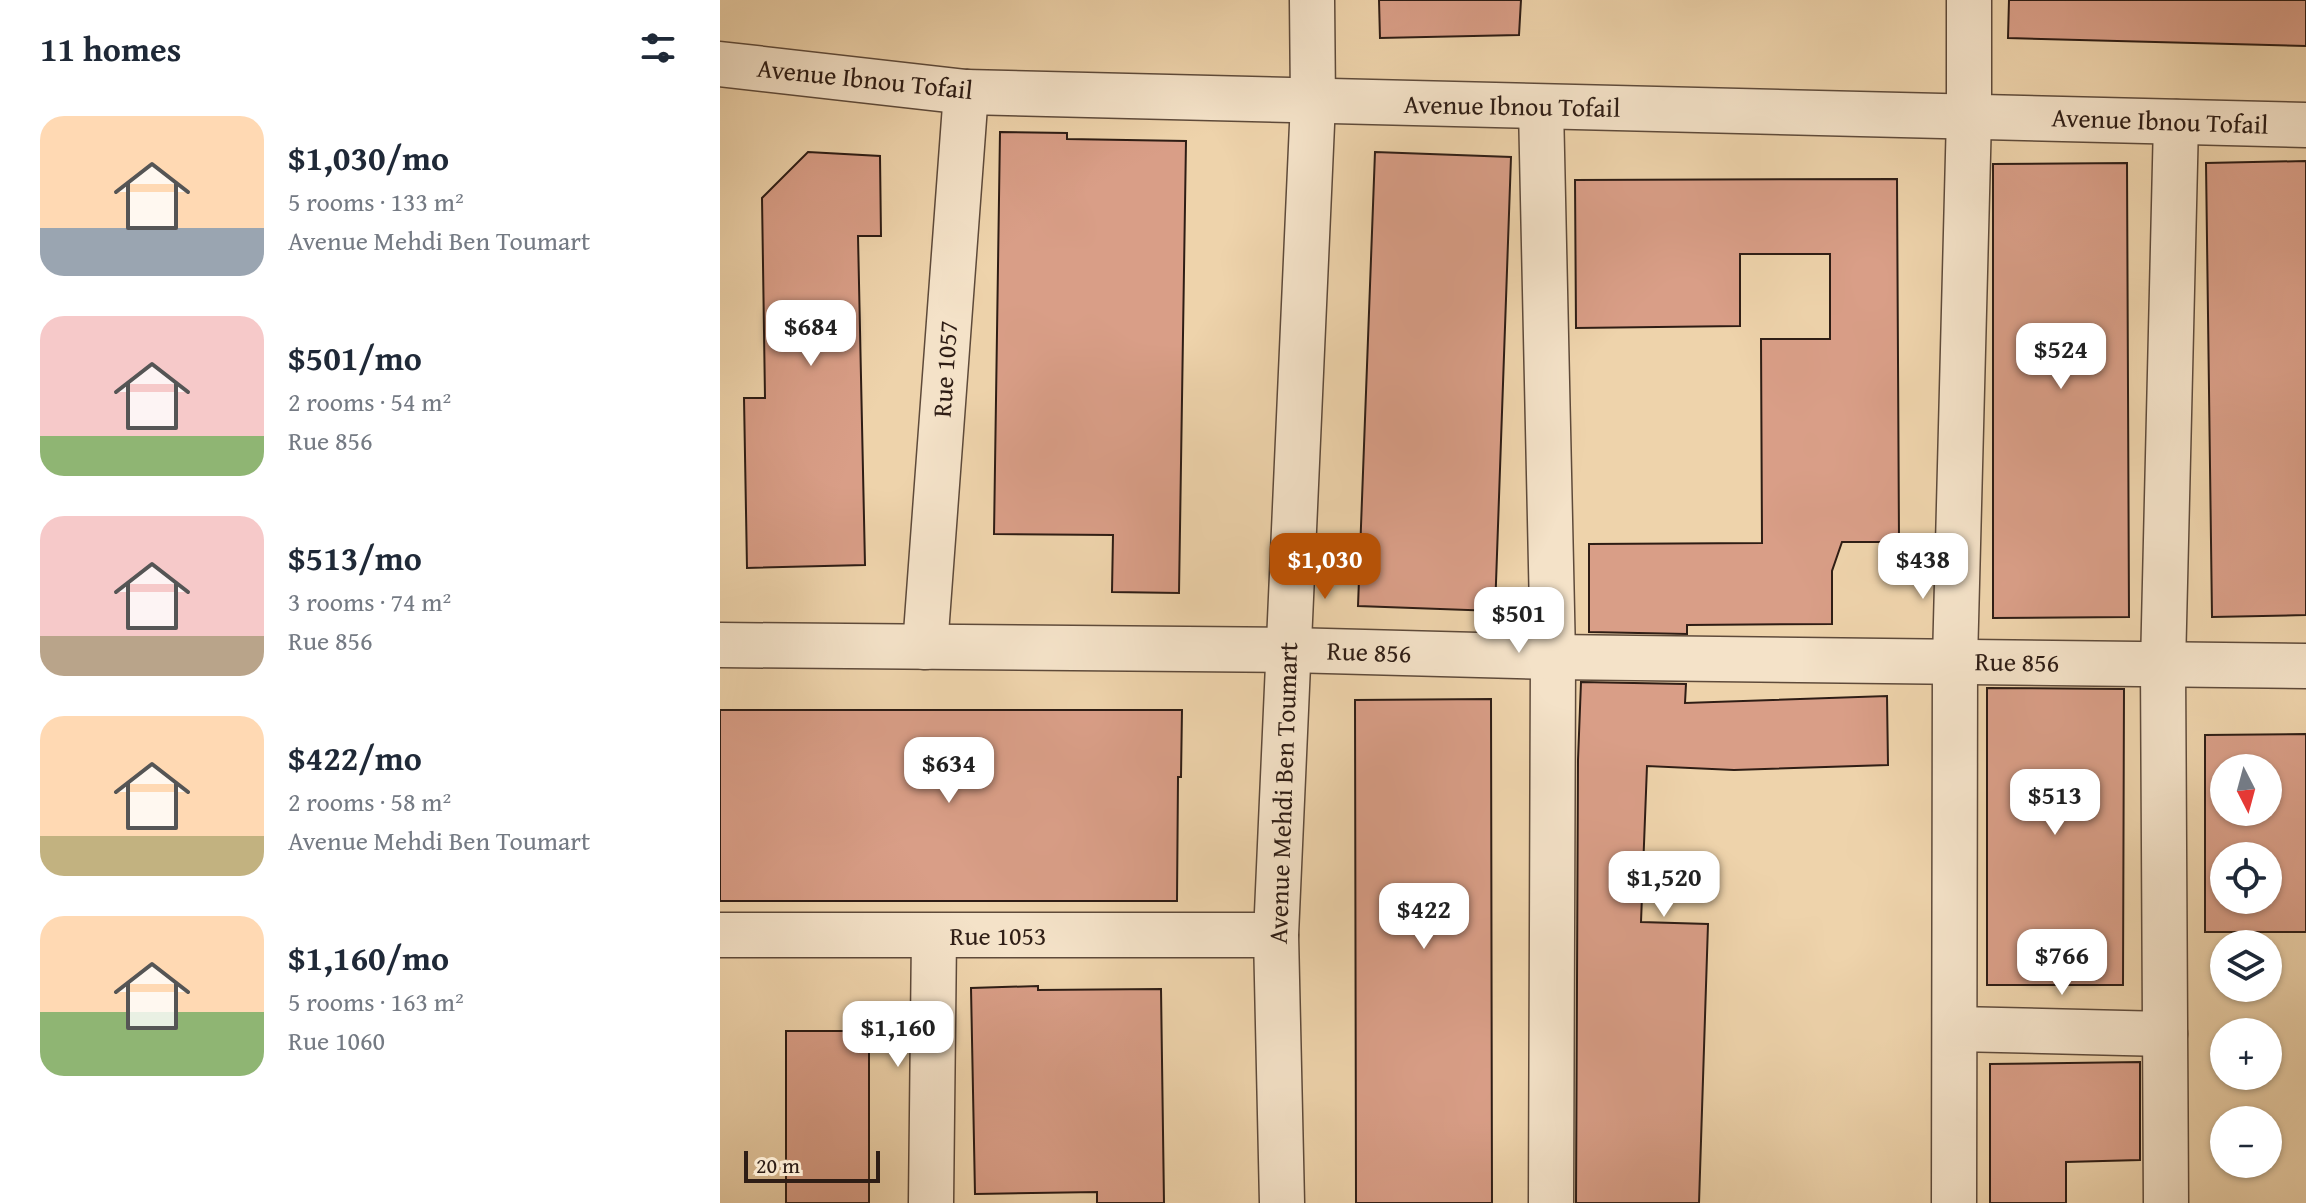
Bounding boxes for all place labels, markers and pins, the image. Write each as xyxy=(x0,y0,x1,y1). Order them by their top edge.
pin: $684 xyxy=(764,300,858,368)
pin: $524 xyxy=(2014,323,2108,391)
pin: $1,030 xyxy=(1260,533,1390,601)
pin: $438 xyxy=(1876,533,1970,601)
pin: $501 xyxy=(1472,587,1566,655)
pin: $634 xyxy=(902,737,996,805)
pin: $513 xyxy=(2008,769,2102,837)
pin: $1,520 xyxy=(1599,851,1729,919)
pin: $422 xyxy=(1377,883,1471,951)
pin: $766 xyxy=(2015,929,2109,997)
pin: $1,160 xyxy=(833,1001,963,1069)

